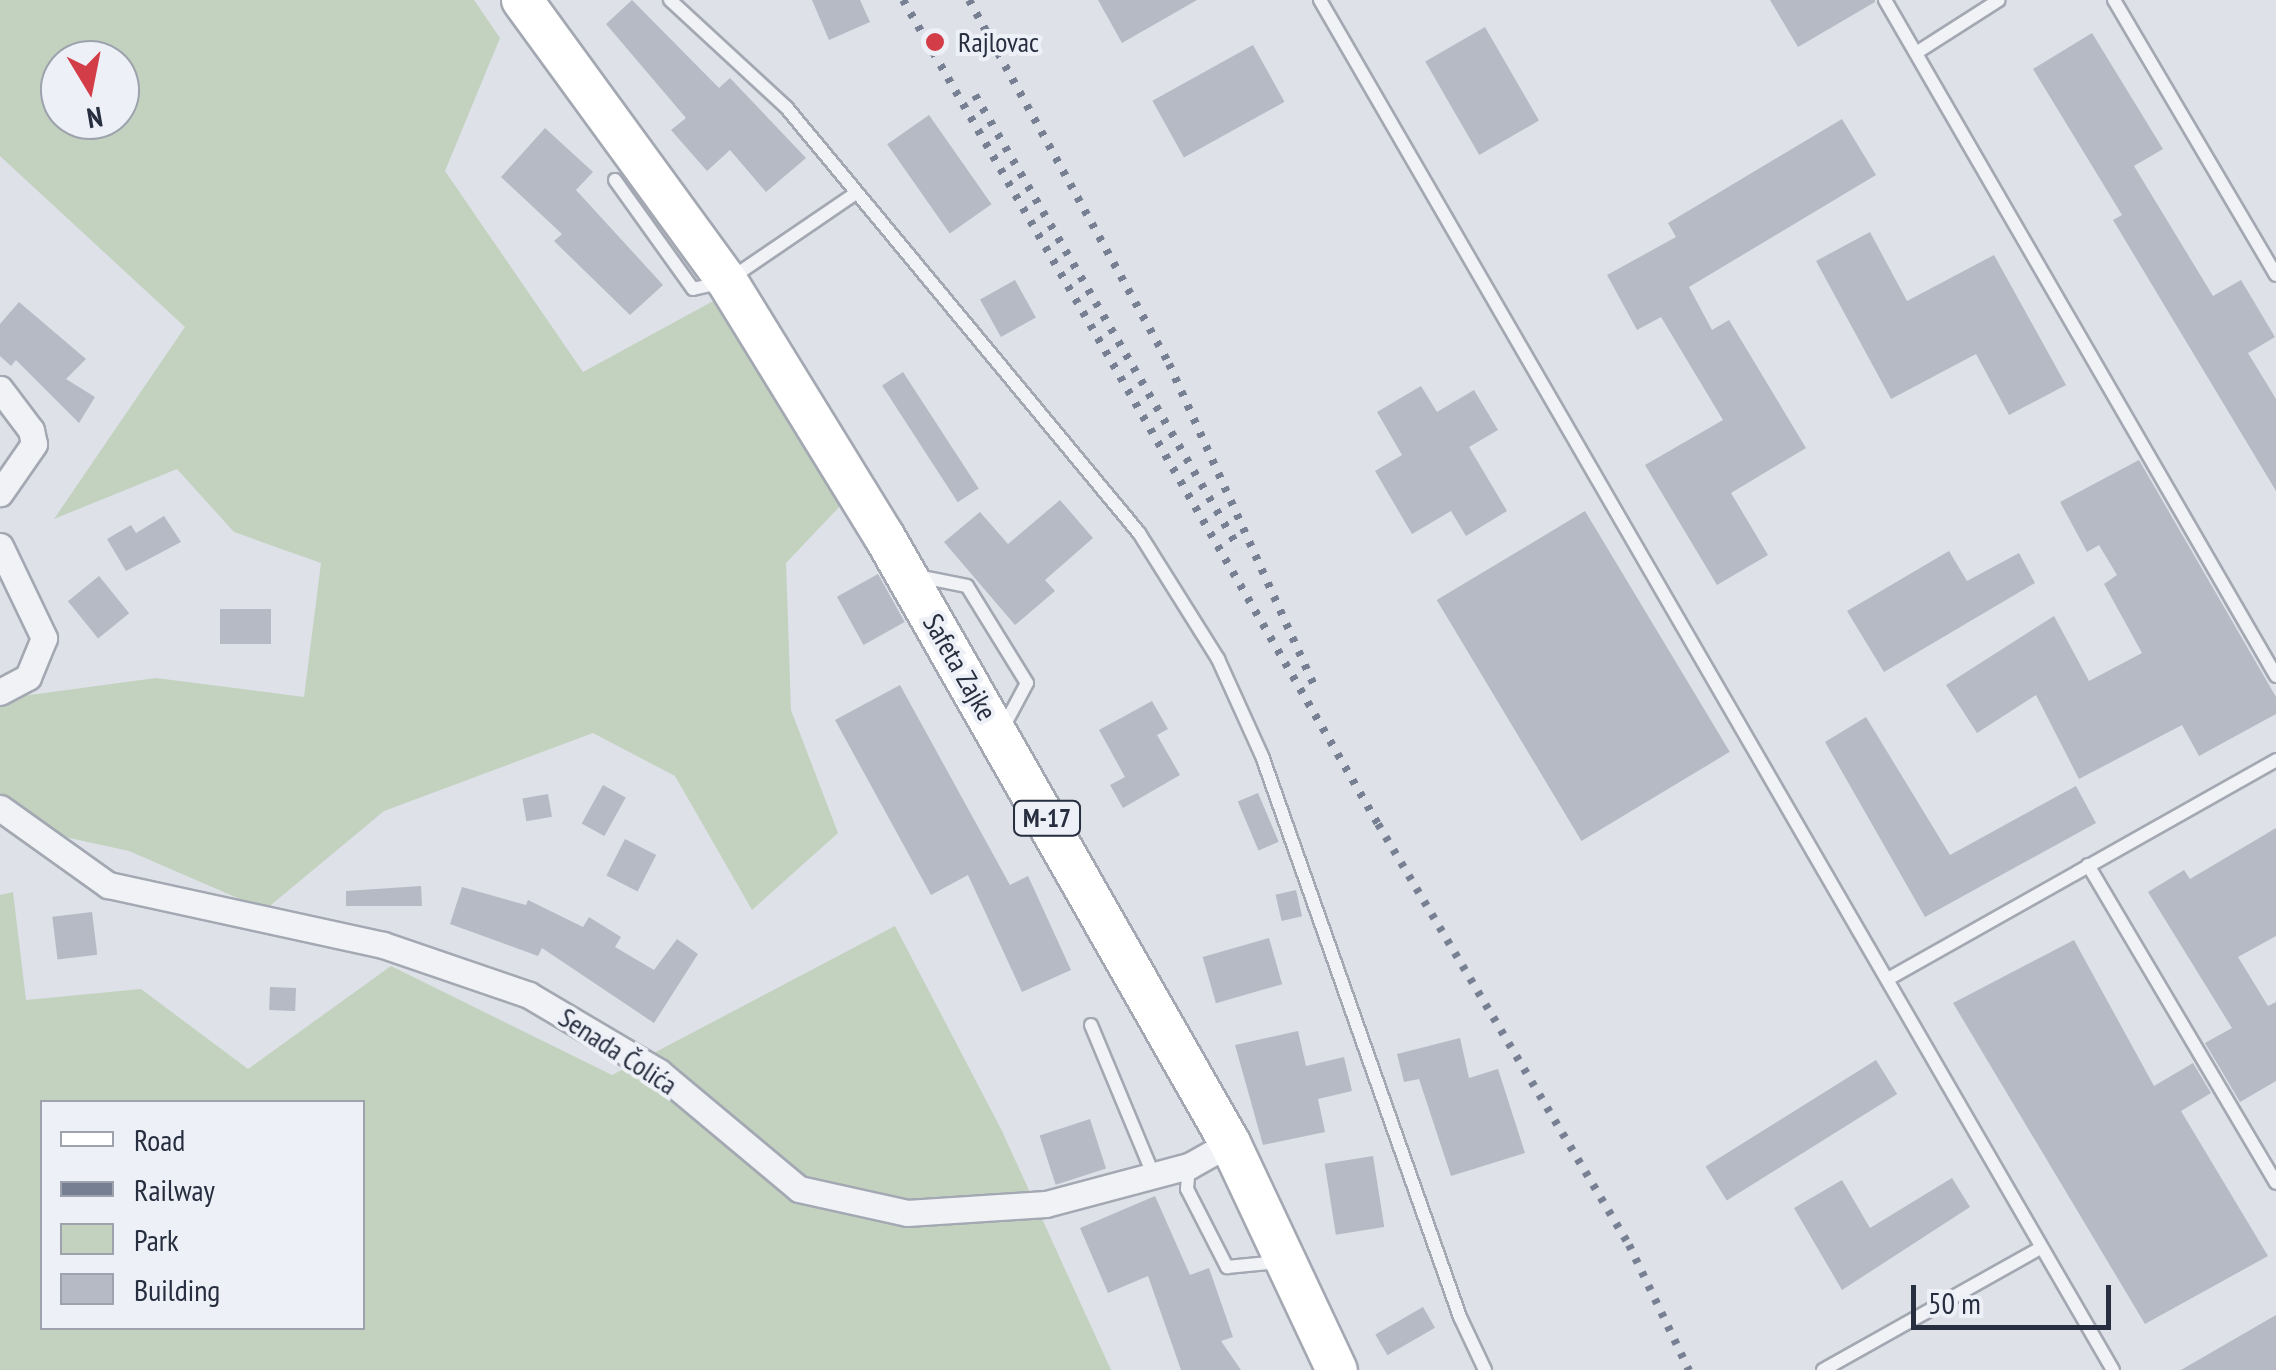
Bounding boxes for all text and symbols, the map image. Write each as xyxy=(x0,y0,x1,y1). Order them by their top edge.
place label: Rajlovac xyxy=(958,25,1039,59)
marker: Rajlovac xyxy=(922,29,948,55)
north arrow xyxy=(40,40,140,140)
text: N xyxy=(84,99,106,138)
street label: Safeta Zajke xyxy=(916,608,1004,726)
road number: M-17 xyxy=(1012,798,1082,838)
street label: Senada Čolića xyxy=(553,1000,683,1102)
legend xyxy=(40,1100,365,1330)
text: Road xyxy=(134,1120,185,1159)
text: Railway xyxy=(134,1170,215,1209)
text: Park xyxy=(134,1220,179,1259)
scale bar xyxy=(1916,1265,2116,1327)
text: Building xyxy=(134,1270,220,1309)
text: 50 m xyxy=(1928,1283,1981,1322)

